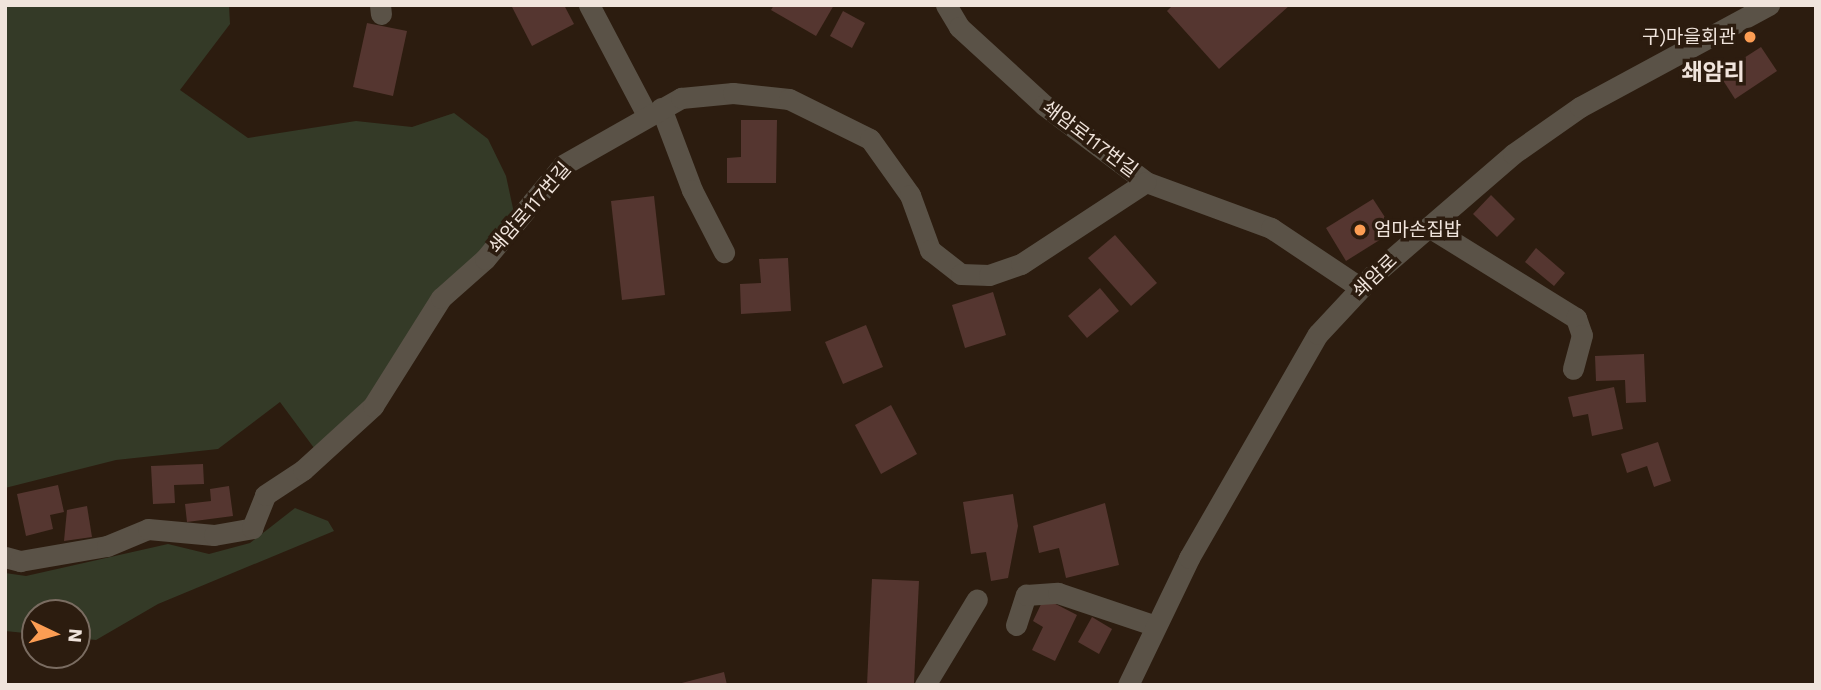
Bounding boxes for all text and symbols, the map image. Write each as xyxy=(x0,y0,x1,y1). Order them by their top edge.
place label: 구)마을회관 xyxy=(1642,26,1736,48)
marker: 구)마을회관 xyxy=(1742,29,1758,45)
district label: 쇄암리 xyxy=(1681,59,1745,87)
street label: 쇄암로117번길 xyxy=(1038,96,1142,182)
street label: 쇄암로117번길 xyxy=(484,158,576,258)
place label: 엄마손집밥 xyxy=(1374,219,1461,241)
marker: 엄마손집밥 xyxy=(1352,222,1368,238)
street label: 쇄암로 xyxy=(1348,250,1402,302)
north arrow xyxy=(21,599,91,669)
text: N xyxy=(63,628,87,644)

